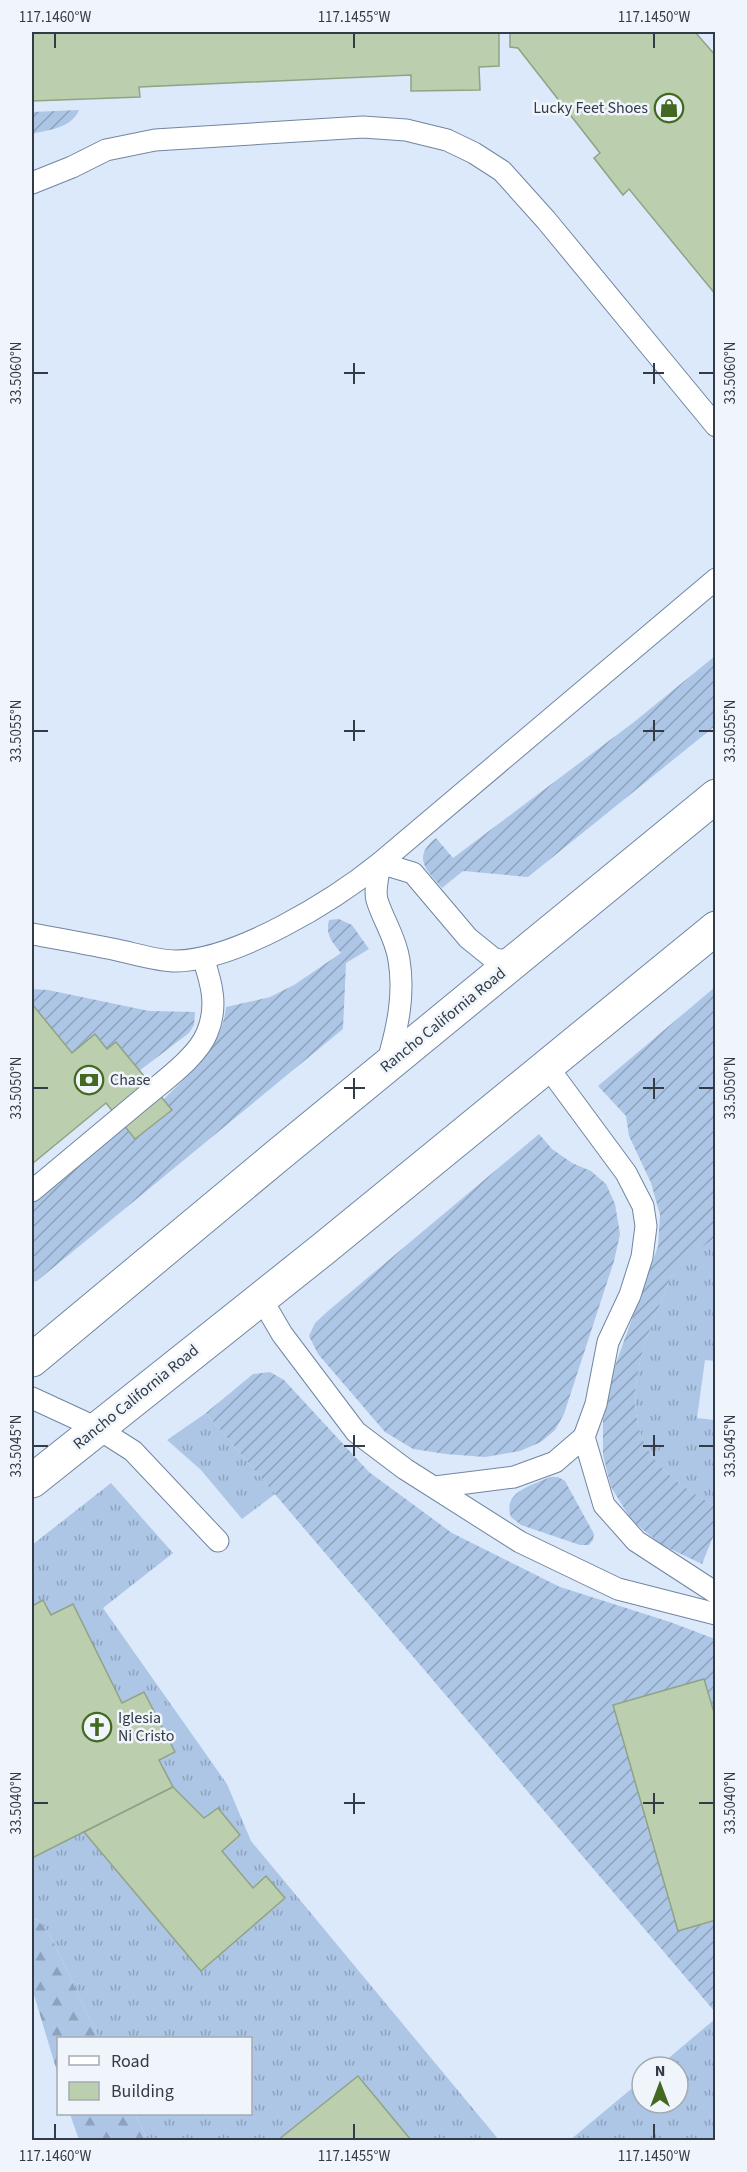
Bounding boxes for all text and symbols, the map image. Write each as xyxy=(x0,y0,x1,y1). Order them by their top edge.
text: 117.1460°W xyxy=(19,7,92,28)
text: 117.1455°W xyxy=(318,7,391,28)
text: 117.1450°W xyxy=(618,7,691,28)
shop icon: Lucky Feet Shoes xyxy=(653,92,685,124)
place label: Lucky Feet Shoes xyxy=(533,97,648,119)
text: 33.5060°N xyxy=(6,341,27,405)
text: 33.5060°N xyxy=(720,341,741,405)
text: 33.5055°N xyxy=(6,699,27,763)
text: 33.5055°N xyxy=(720,699,741,763)
street label: Rancho California Road xyxy=(375,962,511,1078)
text: 33.5050°N xyxy=(6,1056,27,1120)
text: 33.5050°N xyxy=(720,1056,741,1120)
bank icon: Chase xyxy=(73,1064,105,1096)
place label: Chase xyxy=(110,1069,151,1091)
street label: Rancho California Road xyxy=(68,1339,204,1455)
text: 33.5045°N xyxy=(6,1414,27,1478)
text: 33.5045°N xyxy=(720,1414,741,1478)
place label: Iglesia Ni Cristo xyxy=(118,1707,174,1747)
church icon: Iglesia Ni Cristo xyxy=(81,1711,113,1743)
text: 33.5040°N xyxy=(6,1771,27,1835)
text: 33.5040°N xyxy=(720,1771,741,1835)
legend xyxy=(57,2037,252,2115)
text: Road xyxy=(111,2049,150,2074)
north arrow xyxy=(630,2055,690,2115)
text: N xyxy=(655,2060,665,2082)
text: Building xyxy=(111,2079,174,2104)
text: 117.1460°W xyxy=(19,2146,92,2167)
text: 117.1455°W xyxy=(318,2146,391,2167)
text: 117.1450°W xyxy=(618,2146,691,2167)

